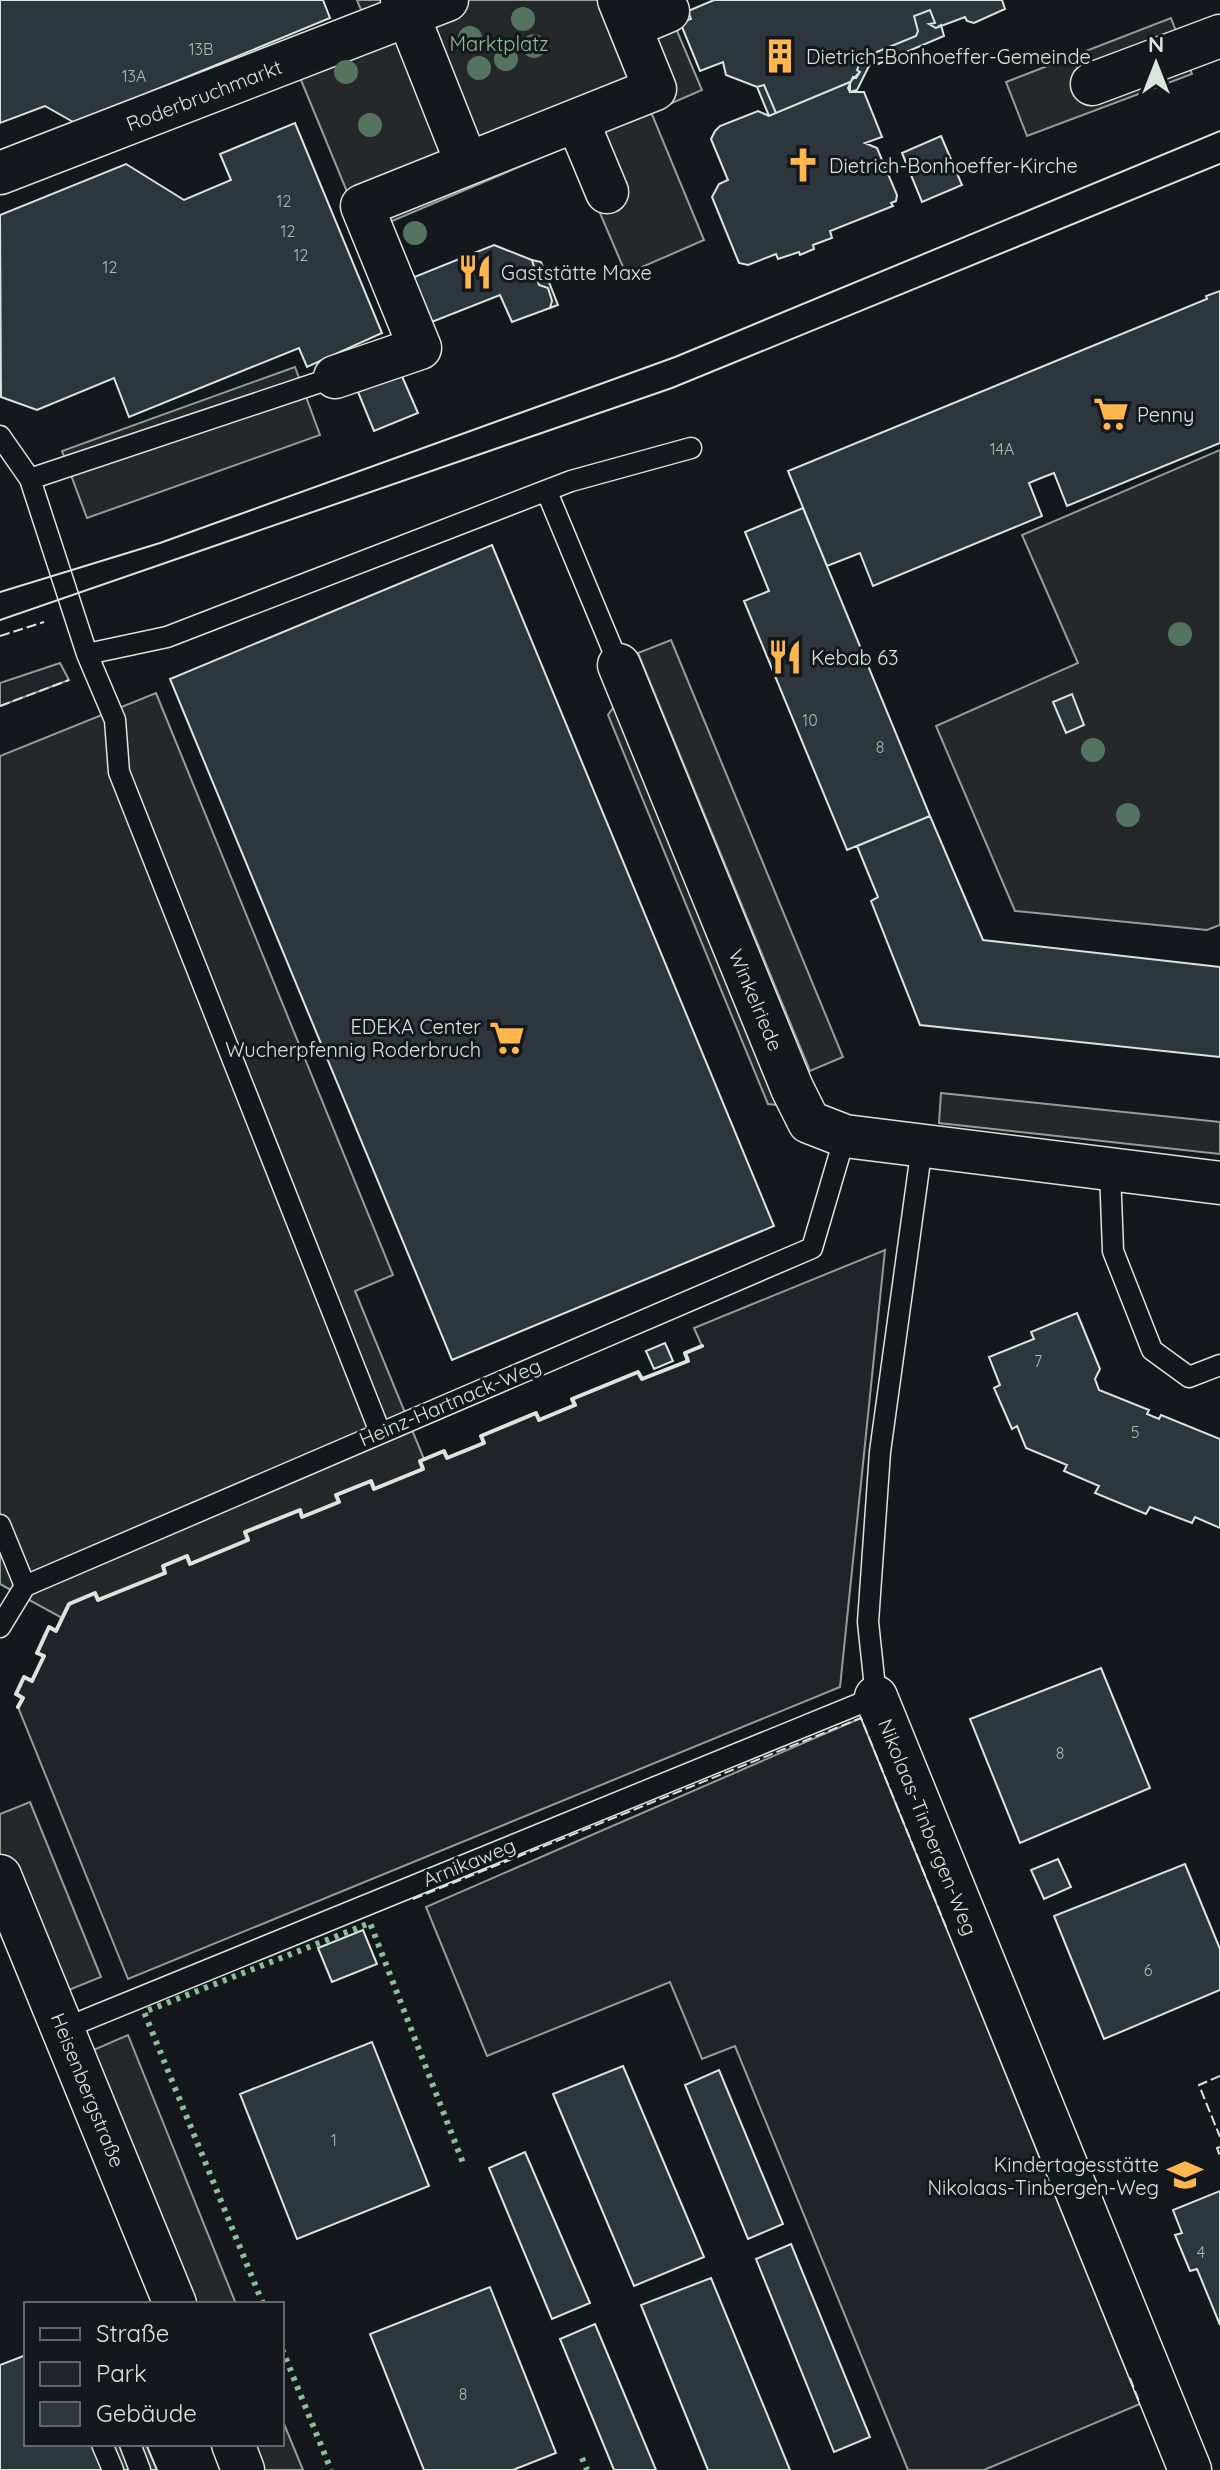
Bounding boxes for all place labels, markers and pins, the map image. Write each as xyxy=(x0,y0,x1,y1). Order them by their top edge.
building icon: Dietrich-Bonhoeffer-Gemeinde xyxy=(761,37,799,75)
place label: Dietrich-Bonhoeffer-Gemeinde xyxy=(806,44,1091,69)
church icon: Dietrich-Bonhoeffer-Kirche xyxy=(784,146,822,184)
place label: Dietrich-Bonhoeffer-Kirche xyxy=(829,153,1078,178)
restaurant icon: Gaststätte Maxe xyxy=(456,253,494,291)
place label: Gaststätte Maxe xyxy=(501,260,652,285)
supermarket icon: Penny xyxy=(1092,395,1130,433)
place label: Penny xyxy=(1137,402,1194,427)
restaurant icon: Kebab 63 xyxy=(766,638,804,676)
place label: Kebab 63 xyxy=(811,645,898,670)
place label: EDEKA Center Wucherpfennig Roderbruch xyxy=(225,1014,481,1062)
supermarket icon: EDEKA Center Wucherpfennig Roderbruch xyxy=(488,1019,526,1057)
place label: Kindertagesstätte Nikolaas-Tinbergen-Weg xyxy=(927,2152,1159,2200)
school or university icon: Kindertagesstätte Nikolaas-Tinbergen-Weg xyxy=(1166,2156,1204,2194)

